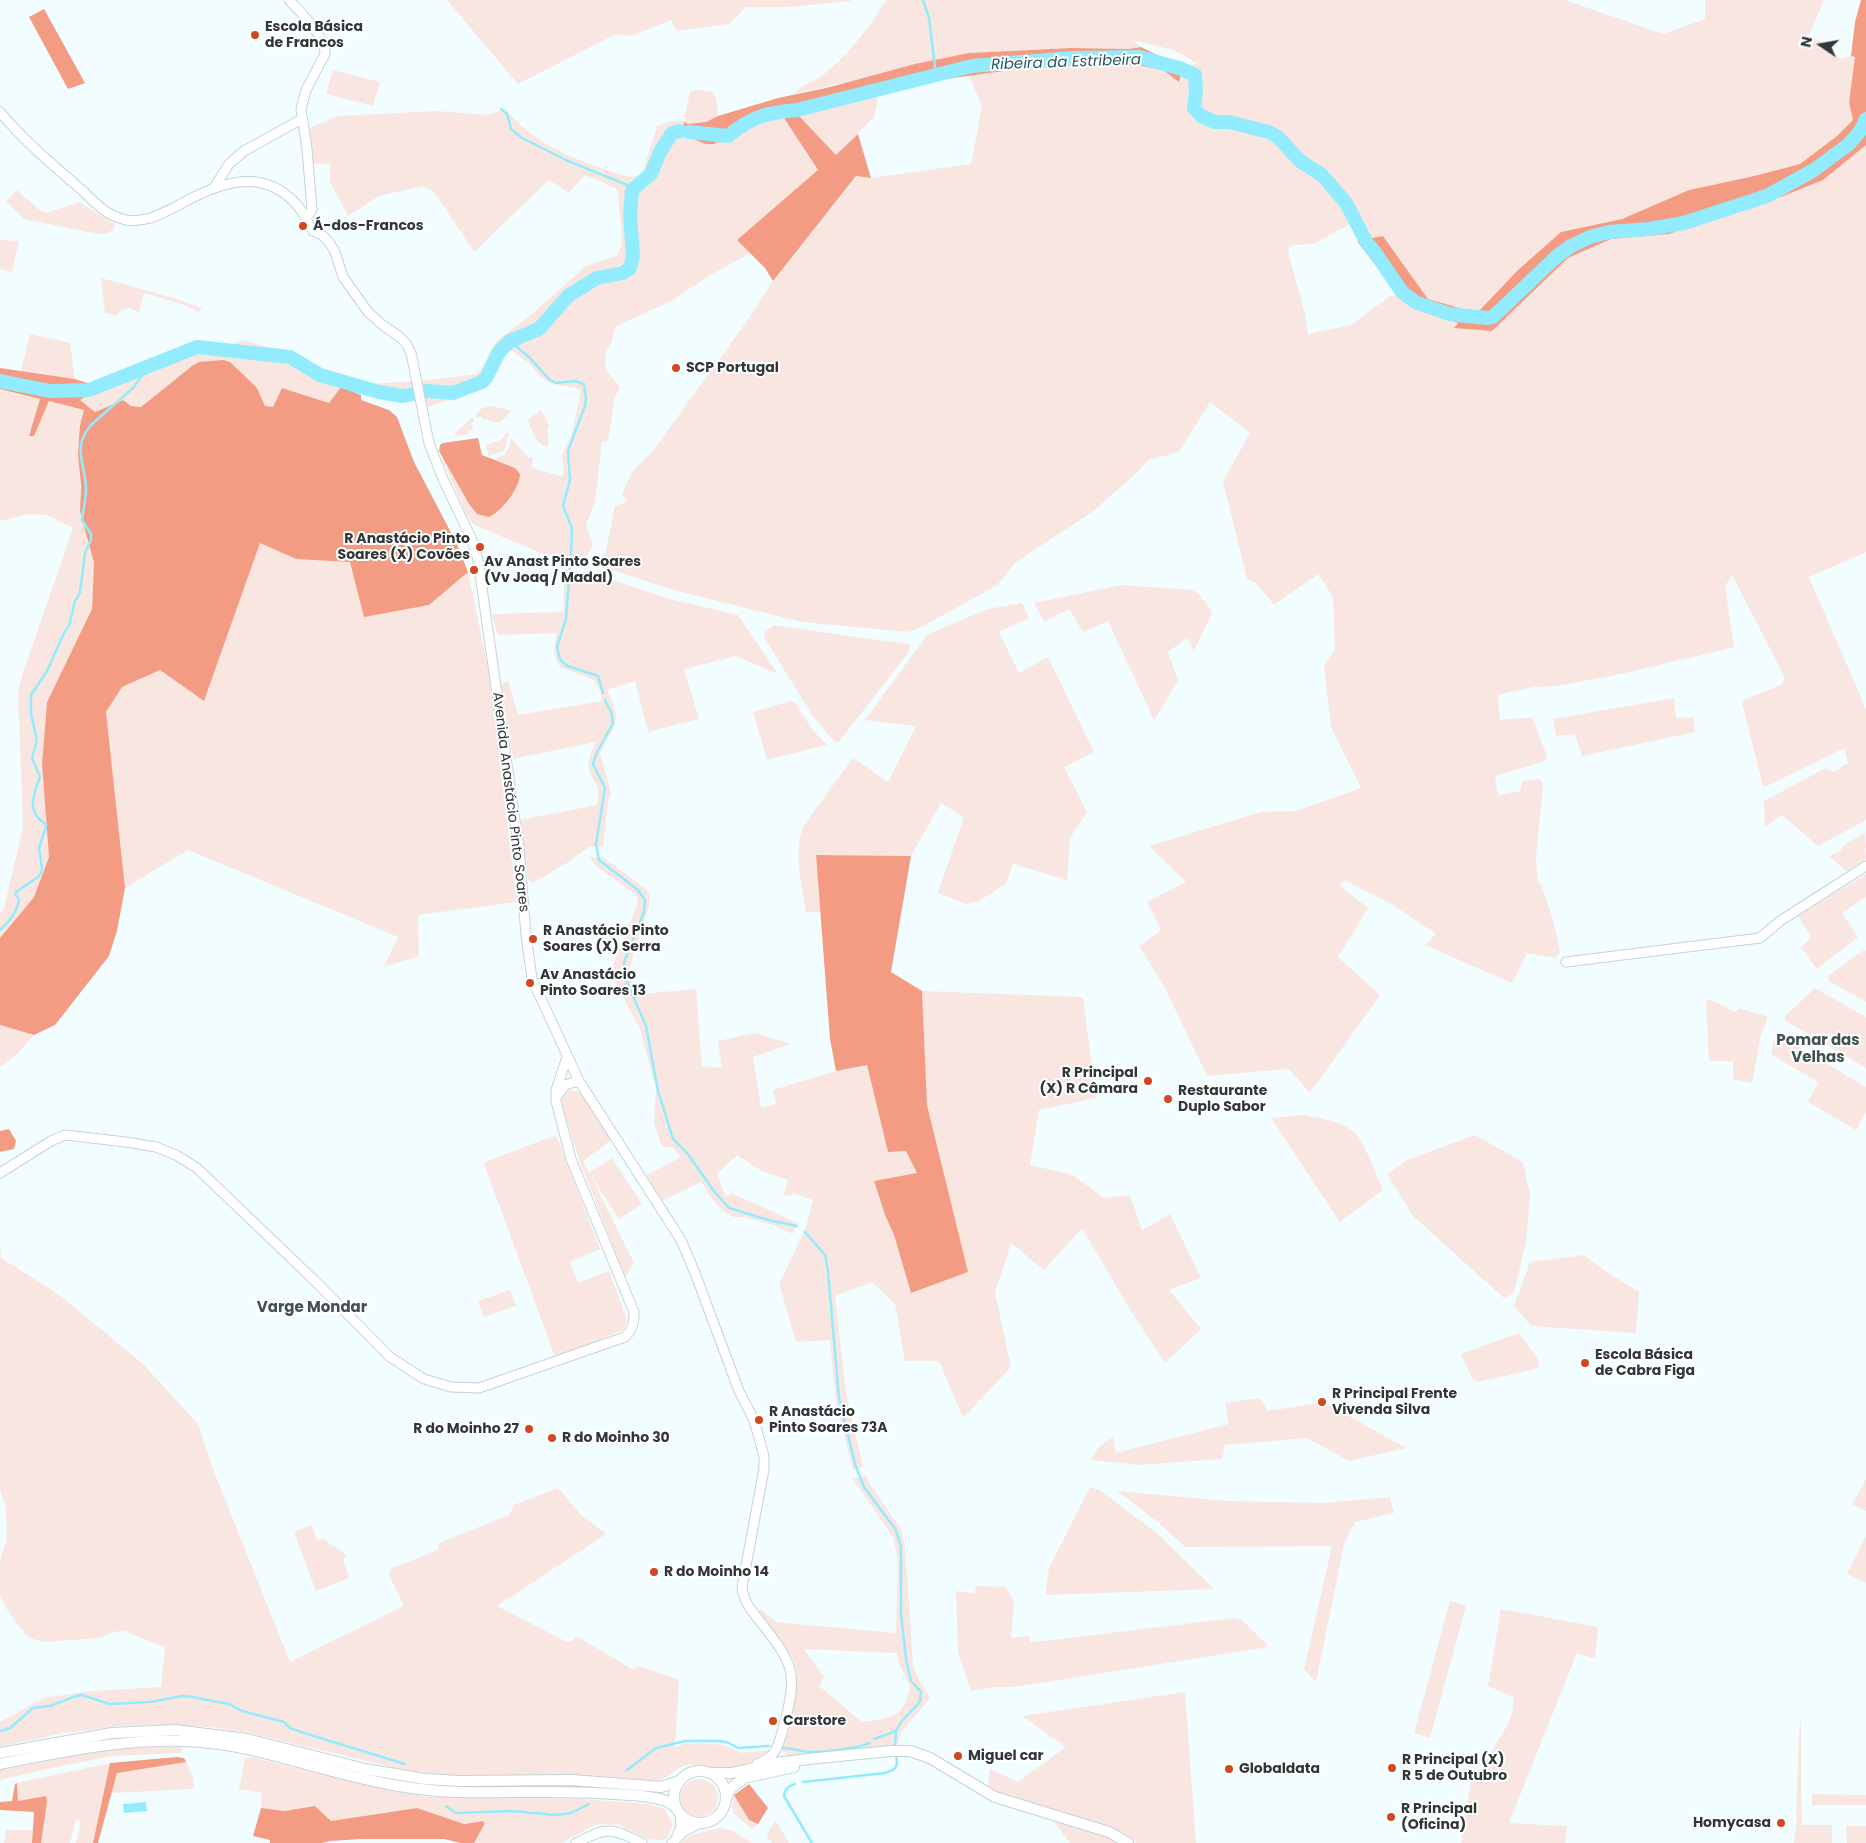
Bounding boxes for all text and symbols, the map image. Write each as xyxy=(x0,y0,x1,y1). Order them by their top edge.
place label: Escola Básica de Francos xyxy=(265,19,363,52)
north arrow xyxy=(1796,20,1846,70)
marker: Escola Básica de Francos xyxy=(249,29,261,41)
text: N xyxy=(1795,35,1817,49)
water label: Ribeira da Estribeira xyxy=(991,51,1141,75)
place label: Á-dos-Francos xyxy=(313,218,424,234)
marker: Á-dos-Francos xyxy=(297,220,309,232)
place label: SCP Portugal xyxy=(686,360,779,376)
marker: SCP Portugal xyxy=(670,362,682,374)
place label: R Anastácio Pinto Soares (X) Covões xyxy=(338,531,470,564)
marker: R Anastácio Pinto Soares (X) Covões xyxy=(474,541,486,553)
place label: Av Anast Pinto Soares (Vv Joaq / Madal) xyxy=(484,554,641,586)
marker: Av Anast Pinto Soares (Vv Joaq / Madal) xyxy=(468,564,480,576)
street label: Avenida Anastácio Pinto Soares xyxy=(488,691,532,913)
place label: R Anastácio Pinto Soares (X) Serra xyxy=(543,923,669,956)
marker: R Anastácio Pinto Soares (X) Serra xyxy=(527,933,539,945)
place label: Av Anastácio Pinto Soares 13 xyxy=(540,967,646,1000)
marker: Av Anastácio Pinto Soares 13 xyxy=(524,977,536,989)
district label: Pomar das Velhas xyxy=(1776,1032,1860,1067)
place label: R Principal (X) R Câmara xyxy=(1040,1065,1138,1098)
marker: R Principal (X) R Câmara xyxy=(1142,1075,1154,1087)
place label: Restaurante Duplo Sabor xyxy=(1178,1083,1267,1116)
marker: Restaurante Duplo Sabor xyxy=(1162,1093,1174,1105)
district label: Varge Mondar xyxy=(257,1299,367,1317)
place label: Escola Básica de Cabra Figa xyxy=(1595,1347,1695,1380)
marker: Escola Básica de Cabra Figa xyxy=(1579,1357,1591,1369)
place label: R Principal Frente Vivenda Silva xyxy=(1332,1386,1457,1418)
marker: R Principal Frente Vivenda Silva xyxy=(1316,1396,1328,1408)
place label: R Anastácio Pinto Soares 73A xyxy=(769,1404,888,1436)
marker: R Anastácio Pinto Soares 73A xyxy=(753,1414,765,1426)
place label: R do Moinho 27 xyxy=(413,1421,519,1437)
marker: R do Moinho 27 xyxy=(523,1423,535,1435)
place label: R do Moinho 30 xyxy=(562,1430,670,1446)
marker: R do Moinho 30 xyxy=(546,1432,558,1444)
place label: R do Moinho 14 xyxy=(664,1564,769,1580)
marker: R do Moinho 14 xyxy=(648,1566,660,1578)
place label: Carstore xyxy=(783,1713,846,1729)
marker: Carstore xyxy=(767,1715,779,1727)
place label: Miguel car xyxy=(968,1748,1044,1764)
marker: Miguel car xyxy=(952,1750,964,1762)
place label: R Principal (X) R 5 de Outubro xyxy=(1402,1752,1507,1784)
place label: Globaldata xyxy=(1239,1761,1320,1777)
marker: R Principal (X) R 5 de Outubro xyxy=(1386,1762,1398,1774)
marker: Globaldata xyxy=(1223,1763,1235,1775)
place label: R Principal (Oficina) xyxy=(1401,1801,1477,1834)
marker: R Principal (Oficina) xyxy=(1385,1811,1397,1823)
place label: Homycasa xyxy=(1693,1815,1771,1831)
marker: Homycasa xyxy=(1775,1817,1787,1829)

